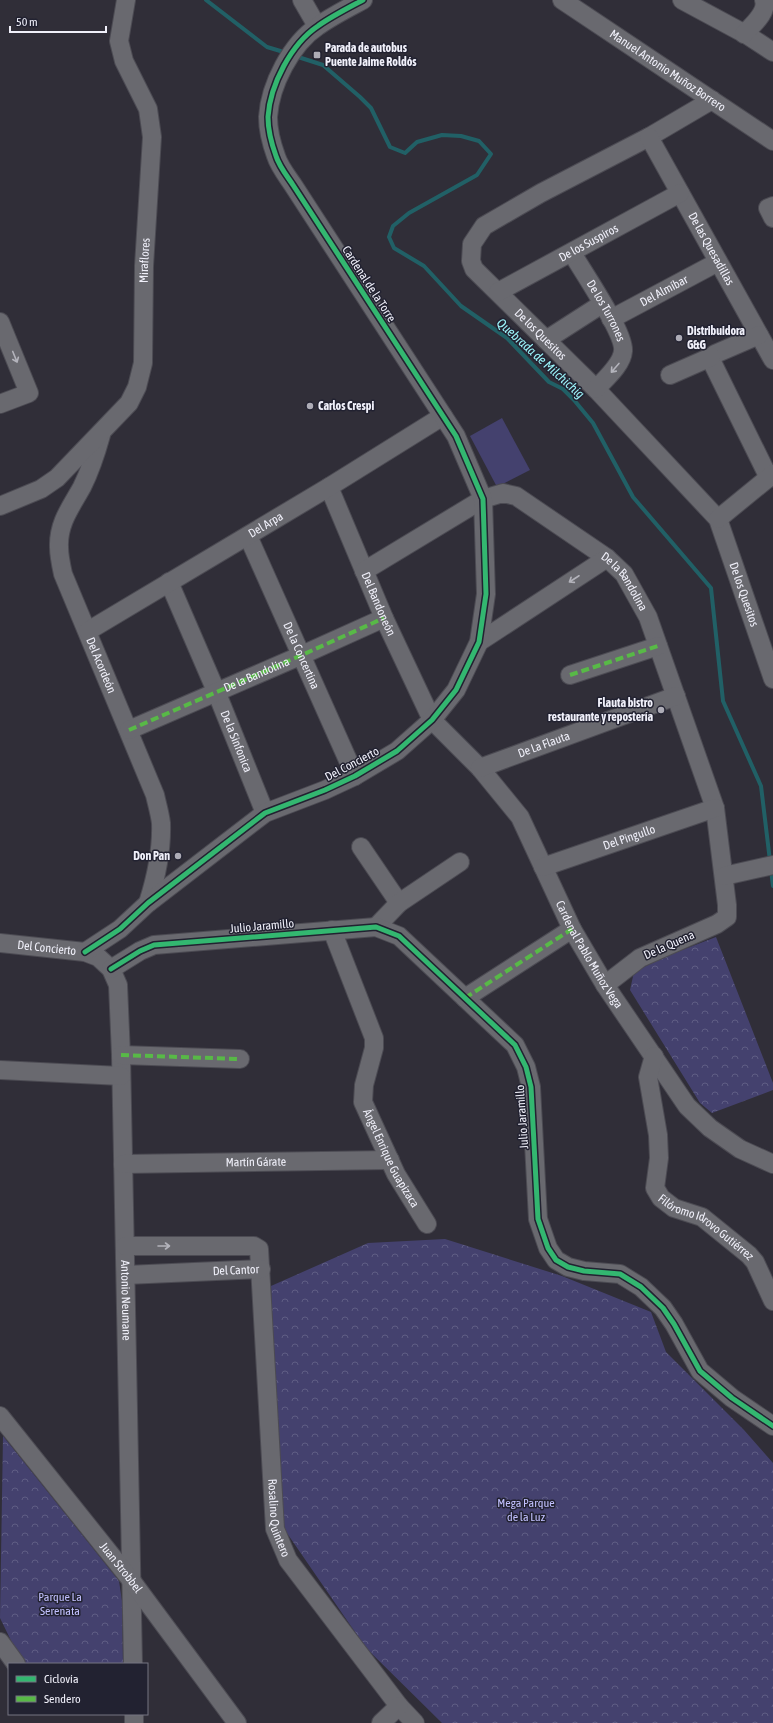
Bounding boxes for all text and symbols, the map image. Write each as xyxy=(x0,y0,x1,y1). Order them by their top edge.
scale bar xyxy=(10,8,106,34)
text: 50 m xyxy=(16,15,38,29)
street label: Manuel Antonio Muñoz Borrero xyxy=(607,27,728,114)
place label: Parada de autobus Puente Jaime Roldós xyxy=(325,41,417,69)
marker: Parada de autobus Puente Jaime Roldós xyxy=(312,50,322,60)
street label: De las Quesadillas xyxy=(685,210,737,288)
street label: De los Suspiros xyxy=(556,221,621,265)
street label: Miraflores xyxy=(137,238,153,283)
street label: Cardenal de la Torre xyxy=(339,243,399,325)
street label: Del Almíbar xyxy=(638,272,691,309)
street label: De los Turrones xyxy=(584,278,628,343)
street label: De los Quesitos xyxy=(512,306,569,363)
water label: Quebrada de Milchichig xyxy=(494,315,588,402)
place label: Distribuidora G&G xyxy=(687,324,745,352)
marker: Distribuidora G&G xyxy=(674,333,684,343)
one-way arrow xyxy=(11,351,19,363)
one-way arrow xyxy=(610,362,619,373)
place label: Carlos Crespi xyxy=(318,399,374,413)
marker: Carlos Crespi xyxy=(305,401,315,411)
street label: Del Arpa xyxy=(246,509,285,541)
street label: De la Bandolina xyxy=(599,549,650,613)
street label: De los Quesitos xyxy=(726,561,761,628)
street label: Del Bandoneón xyxy=(359,570,398,638)
one-way arrow xyxy=(569,575,580,583)
street label: De la Concertina xyxy=(280,620,322,691)
street label: Del Acordeón xyxy=(83,635,119,695)
street label: De la Bandolina xyxy=(222,654,291,695)
place label: Flauta bistro restaurante y repostería xyxy=(548,696,653,724)
marker: Flauta bistro restaurante y repostería xyxy=(656,705,666,715)
street label: De la Sinfonica xyxy=(218,708,255,774)
street label: De La Flauta xyxy=(516,729,572,760)
street label: Del Concierto xyxy=(323,744,382,784)
street label: Del Pingullo xyxy=(601,822,657,853)
place label: Don Pan xyxy=(133,849,170,863)
marker: Don Pan xyxy=(173,851,183,861)
street label: Cardenal Pablo Muñoz Vega xyxy=(553,898,626,1011)
street label: Julio Jaramillo xyxy=(229,916,295,936)
street label: De la Quena xyxy=(642,928,696,962)
street label: Del Concierto xyxy=(17,938,77,958)
street label: Julio Jaramillo xyxy=(513,1084,531,1150)
street label: Ángel Enrique Guapizaca xyxy=(360,1107,422,1210)
street label: Martín Gárate xyxy=(226,1155,286,1169)
street label: Filóromo Idrovo Gutiérrez xyxy=(655,1191,757,1263)
one-way arrow xyxy=(157,1242,170,1250)
street label: Antonio Neumane xyxy=(118,1260,134,1341)
street label: Del Cantor xyxy=(212,1262,260,1278)
street label: Rosalino Quintero xyxy=(265,1478,293,1559)
park label: Mega Parque de la Luz xyxy=(497,1496,555,1524)
street label: Juan Strobbel xyxy=(97,1540,146,1596)
park label: Parque La Serenata xyxy=(38,1590,82,1618)
legend xyxy=(8,1663,148,1715)
text: Ciclovía xyxy=(44,1672,78,1686)
text: Sendero xyxy=(44,1692,81,1706)

